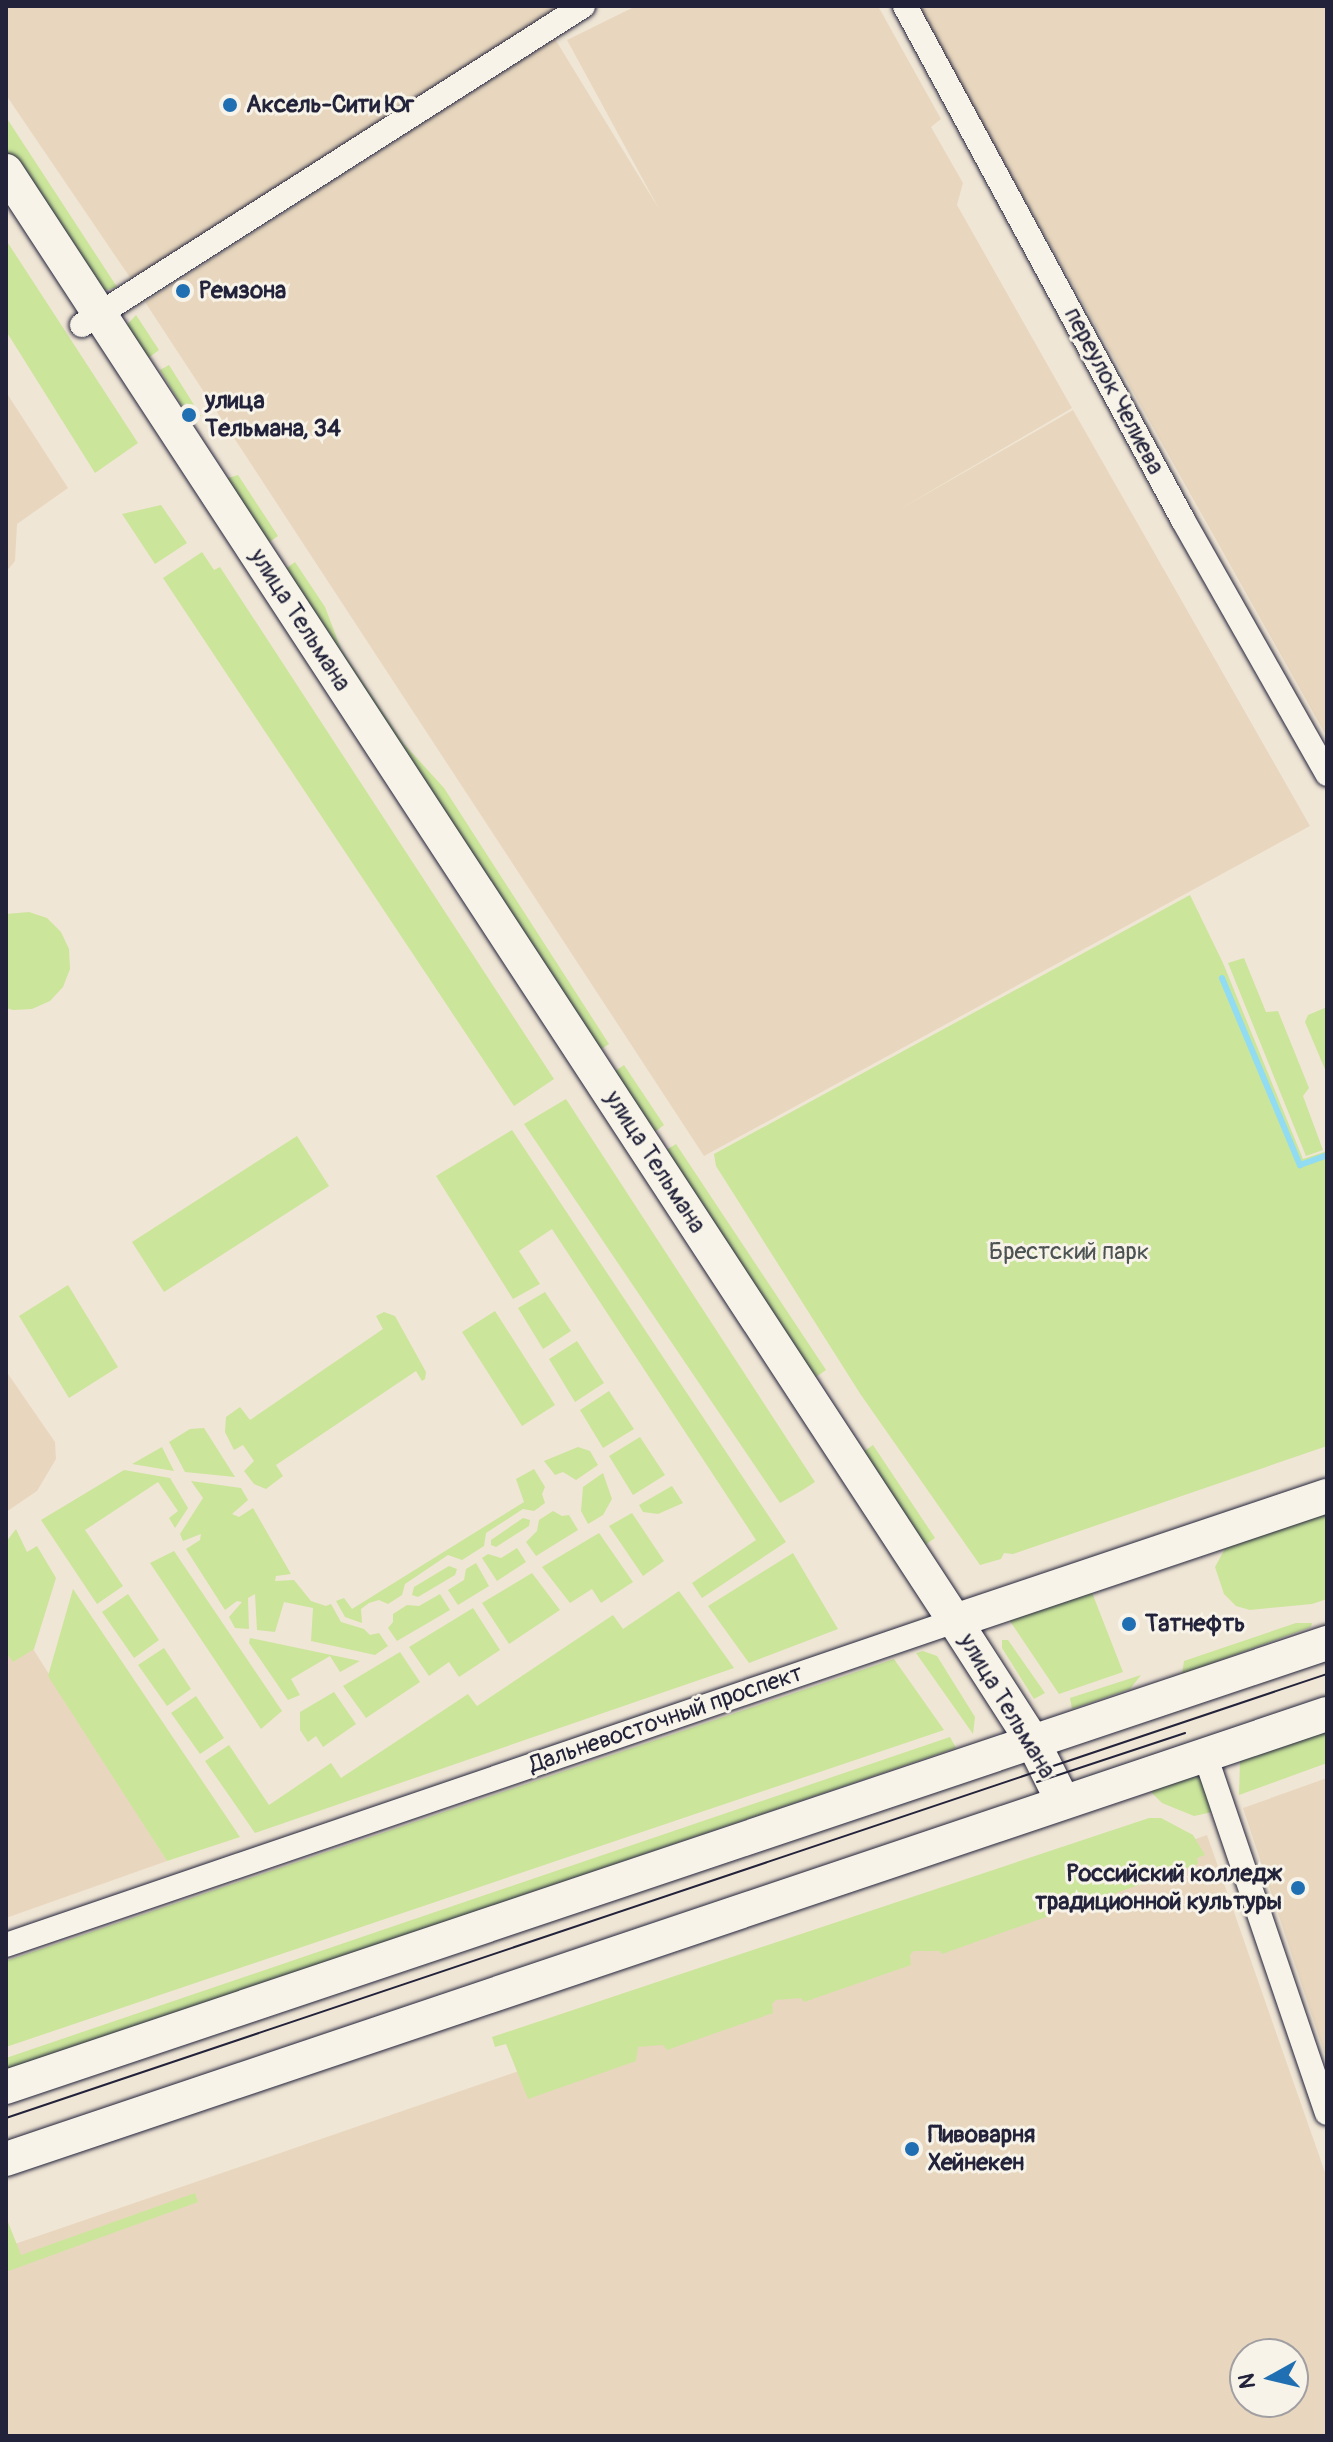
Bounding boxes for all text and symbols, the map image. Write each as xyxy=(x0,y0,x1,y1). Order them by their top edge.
place label: Аксель-Сити Юг xyxy=(246,91,414,119)
marker: Аксель-Сити Юг xyxy=(221,96,239,114)
place label: Ремзона xyxy=(199,277,286,305)
marker: Ремзона xyxy=(174,282,192,300)
street label: переулок Челиева xyxy=(1058,303,1170,479)
place label: улица Тельмана, 34 xyxy=(205,387,341,443)
marker: улица Тельмана, 34 xyxy=(180,406,198,424)
street label: улица Тельмана xyxy=(243,543,357,697)
street label: улица Тельмана xyxy=(598,1085,712,1239)
park label: Брестский парк xyxy=(989,1238,1149,1266)
place label: Татнефть xyxy=(1145,1610,1245,1638)
marker: Татнефть xyxy=(1120,1615,1138,1633)
street label: улица Тельмана xyxy=(952,1628,1062,1784)
street label: Дальневосточный проспект xyxy=(525,1659,807,1779)
place label: Российский колледж традиционной культуры xyxy=(1035,1860,1282,1916)
marker: Российский колледж традиционной культуры xyxy=(1289,1879,1307,1897)
place label: Пивоварня Хейнекен xyxy=(928,2121,1035,2177)
marker: Пивоварня Хейнекен xyxy=(903,2140,921,2158)
north arrow xyxy=(1229,2338,1309,2418)
text: N xyxy=(1232,2372,1262,2390)

